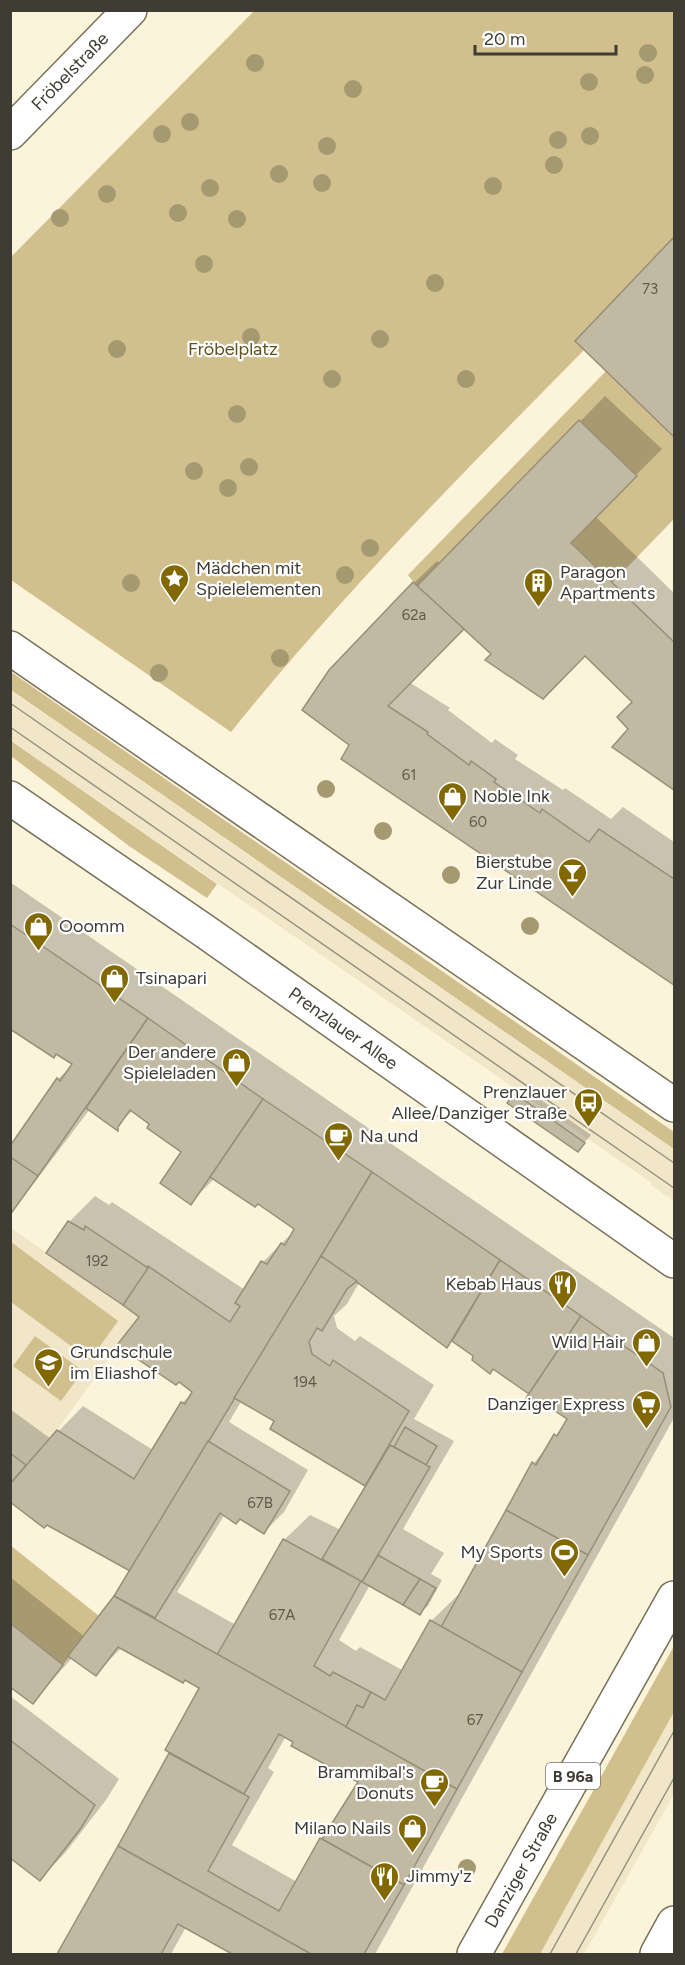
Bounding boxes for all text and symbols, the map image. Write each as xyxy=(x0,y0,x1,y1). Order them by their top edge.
scale bar xyxy=(475,18,616,56)
street label: Fröbelstraße xyxy=(27,27,113,115)
text: 20 m xyxy=(484,28,525,50)
house number: 73 xyxy=(642,280,658,298)
park label: Fröbelplatz xyxy=(188,338,278,360)
place label: Mädchen mit Spielelementen xyxy=(196,557,321,600)
place label: Paragon Apartments xyxy=(560,561,655,604)
place icon: Mädchen mit Spielelementen xyxy=(159,562,191,604)
building icon: Paragon Apartments xyxy=(523,566,555,608)
house number: 62a xyxy=(402,606,426,624)
house number: 61 xyxy=(402,766,416,784)
shop icon: Noble Ink xyxy=(436,780,468,822)
place label: Noble Ink xyxy=(473,785,550,807)
house number: 60 xyxy=(469,813,487,831)
place label: Bierstube Zur Linde xyxy=(475,851,552,894)
bar icon: Bierstube Zur Linde xyxy=(557,856,589,898)
shop icon: Ooomm xyxy=(22,910,54,952)
place label: Ooomm xyxy=(59,915,124,937)
shop icon: Tsinapari xyxy=(99,962,131,1004)
place label: Tsinapari xyxy=(136,967,207,989)
street label: Prenzlauer Allee xyxy=(284,982,402,1074)
place label: Der andere Spieleladen xyxy=(123,1041,216,1084)
shop icon: Der andere Spieleladen xyxy=(221,1046,253,1088)
place label: Prenzlauer Allee/Danziger Straße xyxy=(392,1081,567,1124)
bus stop icon: Prenzlauer Allee/Danziger Straße xyxy=(572,1086,604,1128)
cafe icon: Na und xyxy=(323,1120,355,1162)
place label: Na und xyxy=(360,1125,418,1147)
house number: 192 xyxy=(85,1252,109,1270)
restaurant icon: Kebab Haus xyxy=(547,1268,579,1310)
place label: Kebab Haus xyxy=(445,1273,542,1295)
shop icon: Wild Hair xyxy=(630,1326,662,1368)
place label: Wild Hair xyxy=(552,1331,625,1353)
place label: Grundschule im Eliashof xyxy=(70,1341,173,1384)
school or university icon: Grundschule im Eliashof xyxy=(33,1346,65,1388)
house number: 194 xyxy=(293,1373,317,1391)
supermarket icon: Danziger Express xyxy=(630,1388,662,1430)
place label: Danziger Express xyxy=(487,1393,625,1415)
house number: 67B xyxy=(247,1494,273,1512)
sports icon: My Sports xyxy=(548,1536,580,1578)
place label: My Sports xyxy=(460,1541,543,1563)
house number: 67A xyxy=(269,1606,295,1624)
house number: 67 xyxy=(467,1711,483,1729)
place label: Brammibal's Donuts xyxy=(317,1761,414,1804)
road number: B 96a xyxy=(546,1763,600,1789)
cafe icon: Brammibal's Donuts xyxy=(419,1766,451,1808)
street label: Danziger Straße xyxy=(480,1809,562,1932)
shop icon: Milano Nails xyxy=(396,1812,428,1854)
place label: Milano Nails xyxy=(294,1817,391,1839)
restaurant icon: Jimmy'z xyxy=(369,1860,401,1902)
place label: Jimmy'z xyxy=(406,1865,472,1887)

